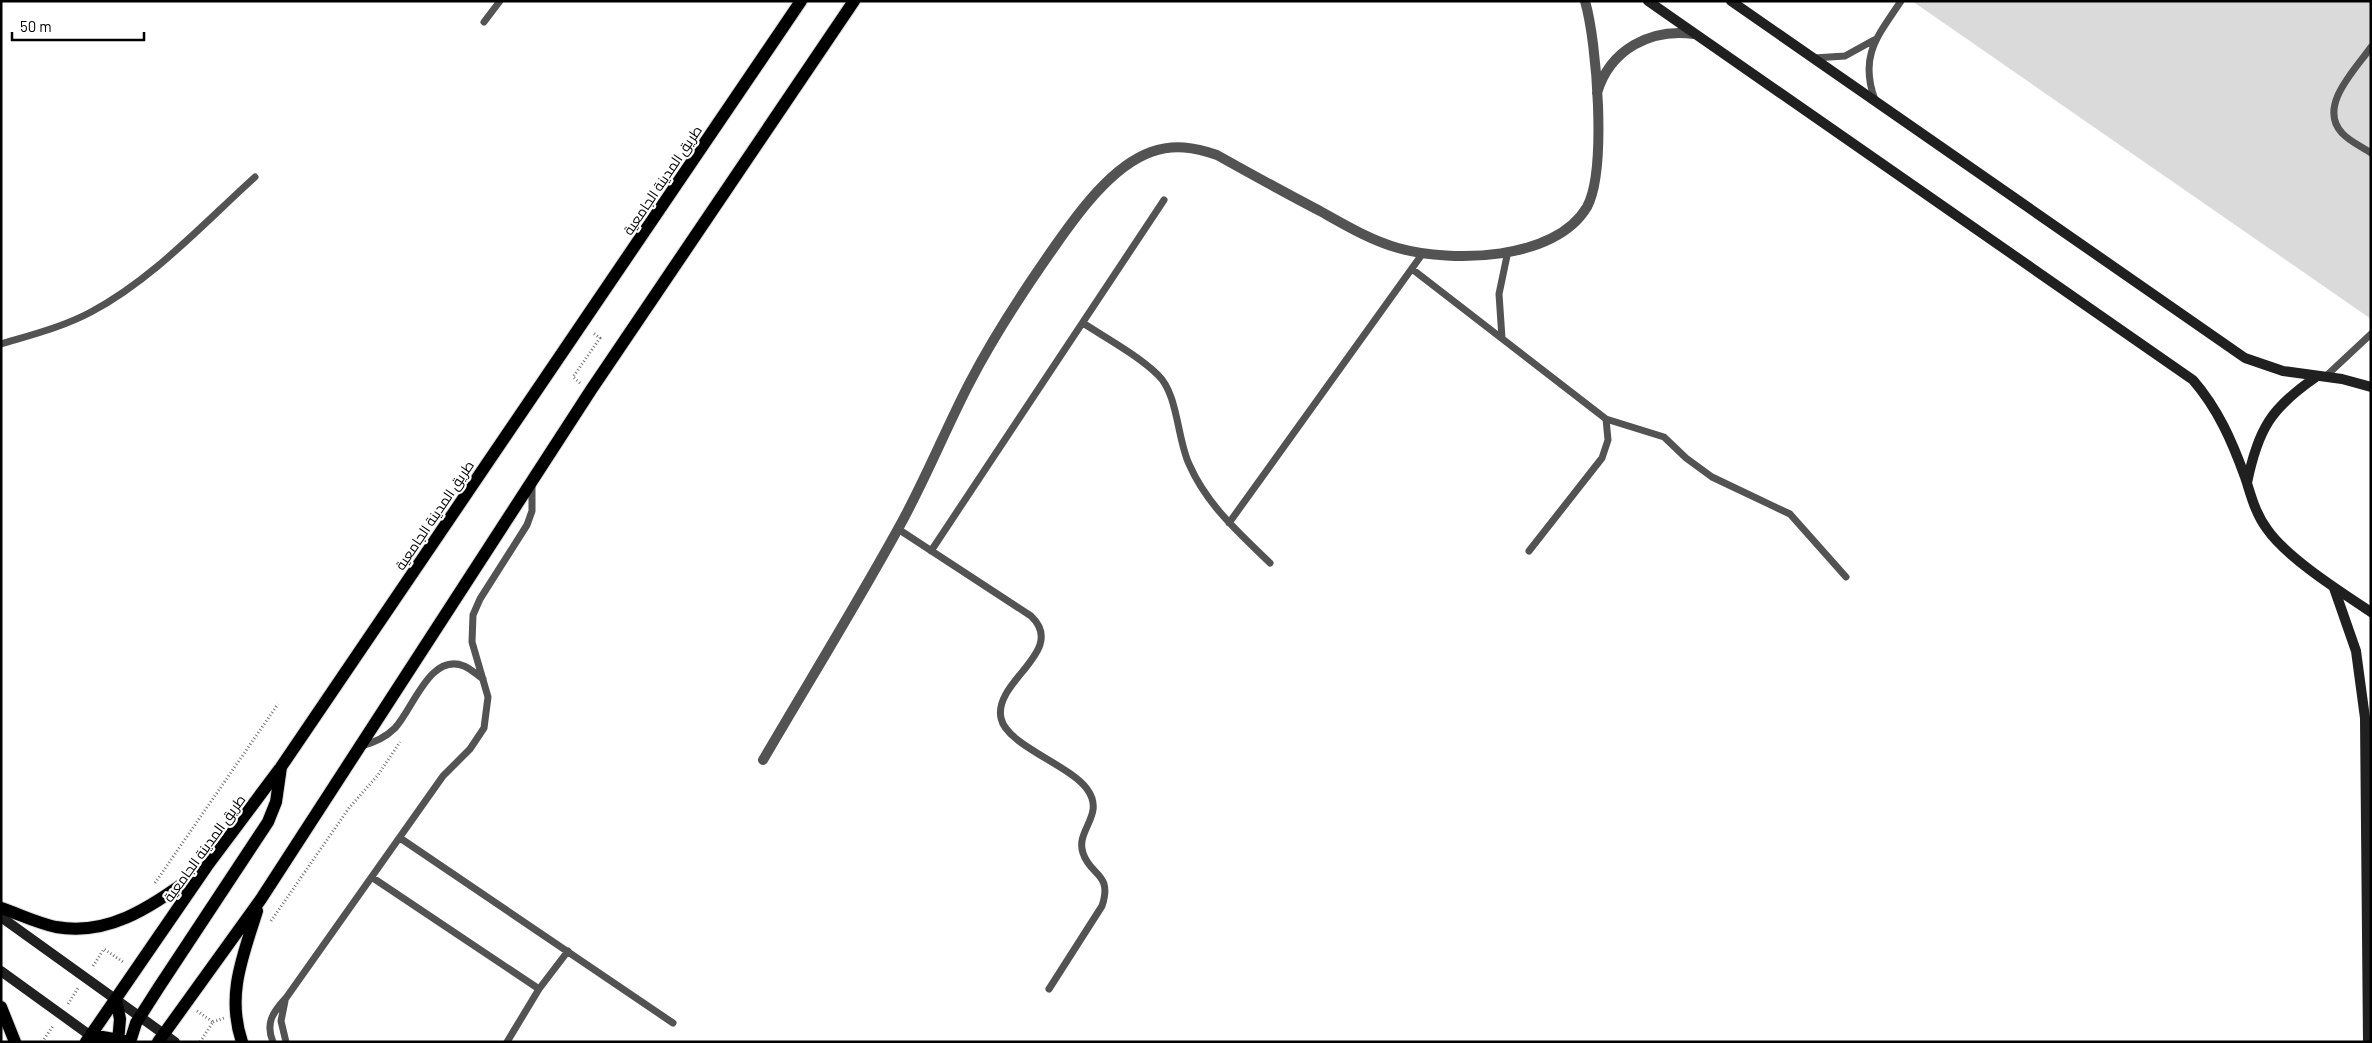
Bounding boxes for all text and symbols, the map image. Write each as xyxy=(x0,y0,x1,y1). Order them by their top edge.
scale bar xyxy=(12,10,145,42)
text: 50 m xyxy=(20,17,52,35)
street label: طريق المدينة الجامعية xyxy=(619,122,706,239)
street label: طريق المدينة الجامعية xyxy=(391,457,478,574)
street label: طريق المدينة الجامعية xyxy=(159,791,249,906)

